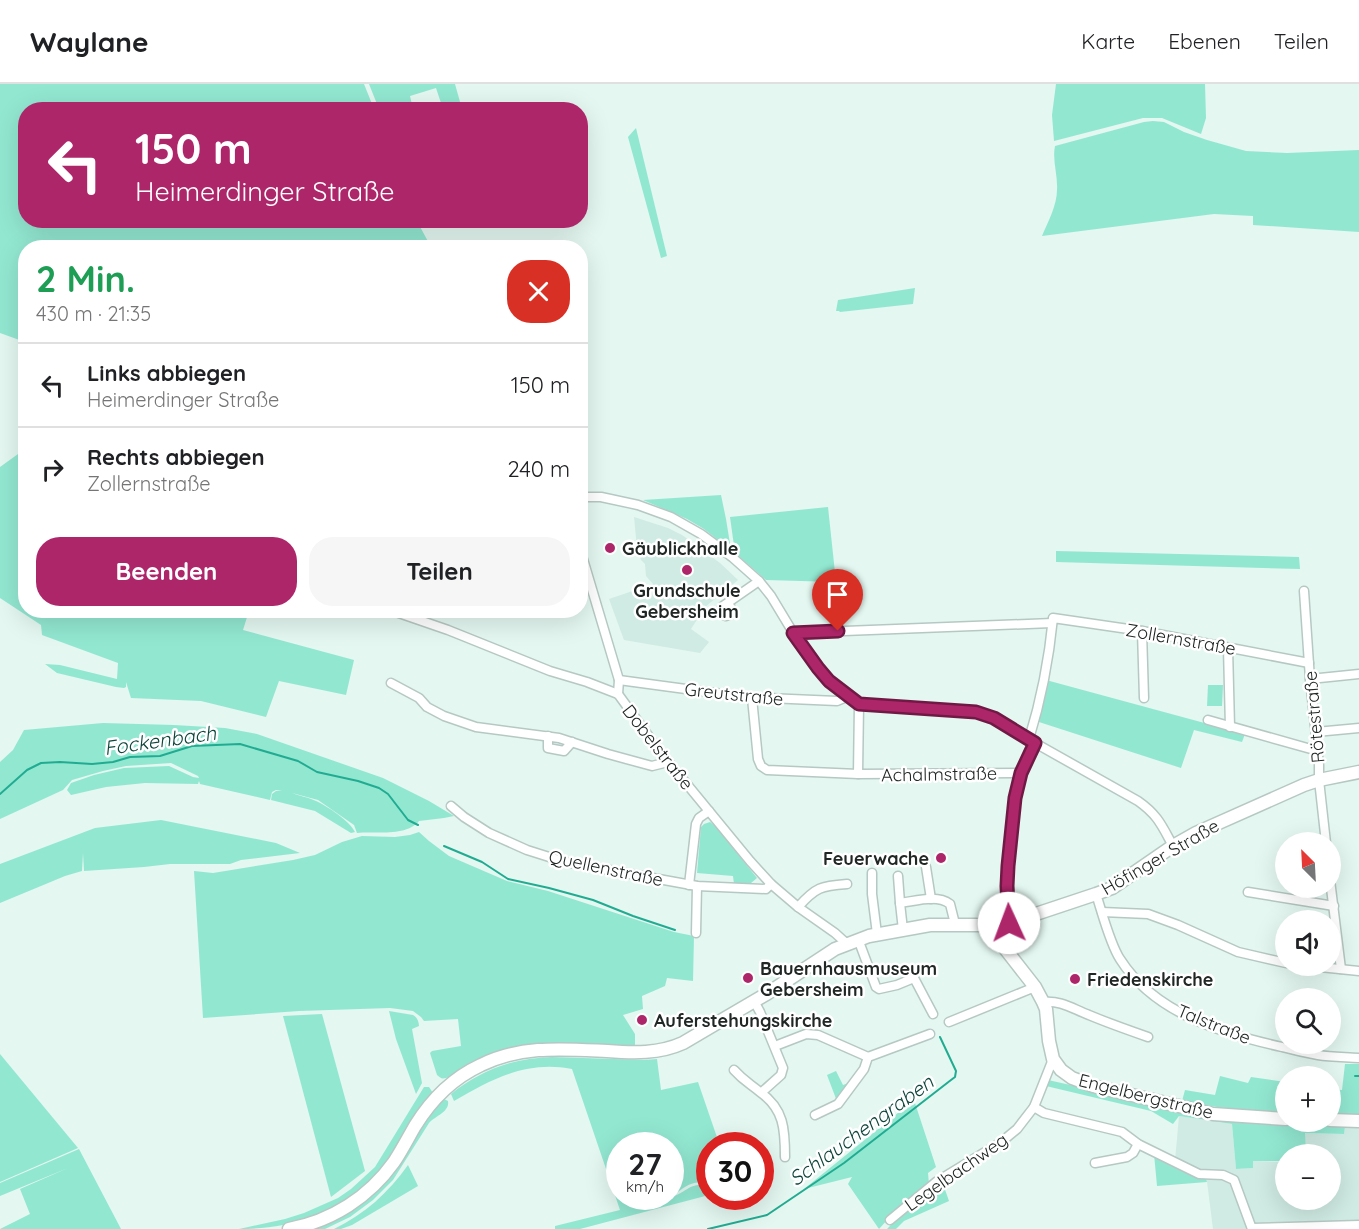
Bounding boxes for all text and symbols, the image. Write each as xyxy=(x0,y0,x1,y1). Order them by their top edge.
text: Waylane xyxy=(30,24,149,59)
text: Karte xyxy=(1081,28,1135,54)
text: Ebenen xyxy=(1168,28,1241,54)
text: Teilen xyxy=(1274,28,1329,54)
text: 150 m xyxy=(135,122,252,175)
icon: left xyxy=(36,126,114,204)
text: Heimerdinger Straße xyxy=(135,174,395,208)
text: 2 Min. xyxy=(36,256,135,301)
button: close xyxy=(507,260,570,323)
text: 430 m · 21:35 xyxy=(36,301,151,326)
text: Links abbiegen xyxy=(87,359,246,387)
icon: left xyxy=(36,369,69,402)
text: 150 m xyxy=(511,371,570,399)
text: Heimerdinger Straße xyxy=(87,387,279,412)
text: Rechts abbiegen xyxy=(87,443,265,471)
icon: right xyxy=(36,453,69,486)
text: 240 m xyxy=(507,455,570,483)
text: Zollernstraße xyxy=(87,471,211,496)
button: Beenden xyxy=(36,537,297,606)
button: Teilen xyxy=(309,537,570,606)
place label: Gäublickhalle xyxy=(622,537,738,560)
marker: Gäublickhalle xyxy=(603,541,617,555)
marker: Grundschule Gebersheim xyxy=(680,563,694,577)
pin xyxy=(812,569,863,631)
icon: arrive xyxy=(821,578,854,611)
place label: Grundschule Gebersheim xyxy=(633,579,741,623)
street label: Zollernstraße xyxy=(1124,618,1238,660)
street label: Rötestraße xyxy=(1299,670,1329,764)
street label: Greutstraße xyxy=(683,677,785,711)
street label: Dobelstraße xyxy=(617,700,699,794)
water label: Fockenbach xyxy=(103,720,218,760)
street label: Achalmstraße xyxy=(881,761,997,787)
street label: Höfinger Straße xyxy=(1097,814,1223,900)
north arrow xyxy=(1275,832,1341,898)
map controls xyxy=(1275,832,1341,1210)
street label: Quellenstraße xyxy=(547,845,665,891)
place label: Feuerwache xyxy=(823,847,929,870)
marker: Feuerwache xyxy=(934,851,948,865)
position arrow xyxy=(977,891,1041,955)
button: sound xyxy=(1275,910,1341,976)
place label: Bauernhausmuseum Gebersheim xyxy=(760,957,937,1001)
place label: Friedenskirche xyxy=(1087,968,1213,991)
marker: Bauernhausmuseum Gebersheim xyxy=(741,971,755,985)
marker: Friedenskirche xyxy=(1068,972,1082,986)
button: search xyxy=(1275,988,1341,1054)
street label: Talstraße xyxy=(1174,999,1254,1049)
place label: Auferstehungskirche xyxy=(654,1009,832,1032)
marker: Auferstehungskirche xyxy=(635,1013,649,1027)
button: + xyxy=(1275,1066,1341,1132)
street label: Engelbergstraße xyxy=(1076,1068,1216,1124)
water label: Schlauchengraben xyxy=(784,1069,938,1191)
street label: Legelbachweg xyxy=(900,1128,1012,1216)
speed limit sign: 30 xyxy=(696,1132,774,1210)
button: − xyxy=(1275,1144,1341,1210)
text: 27 xyxy=(628,1145,662,1183)
text: km/h xyxy=(626,1177,664,1196)

